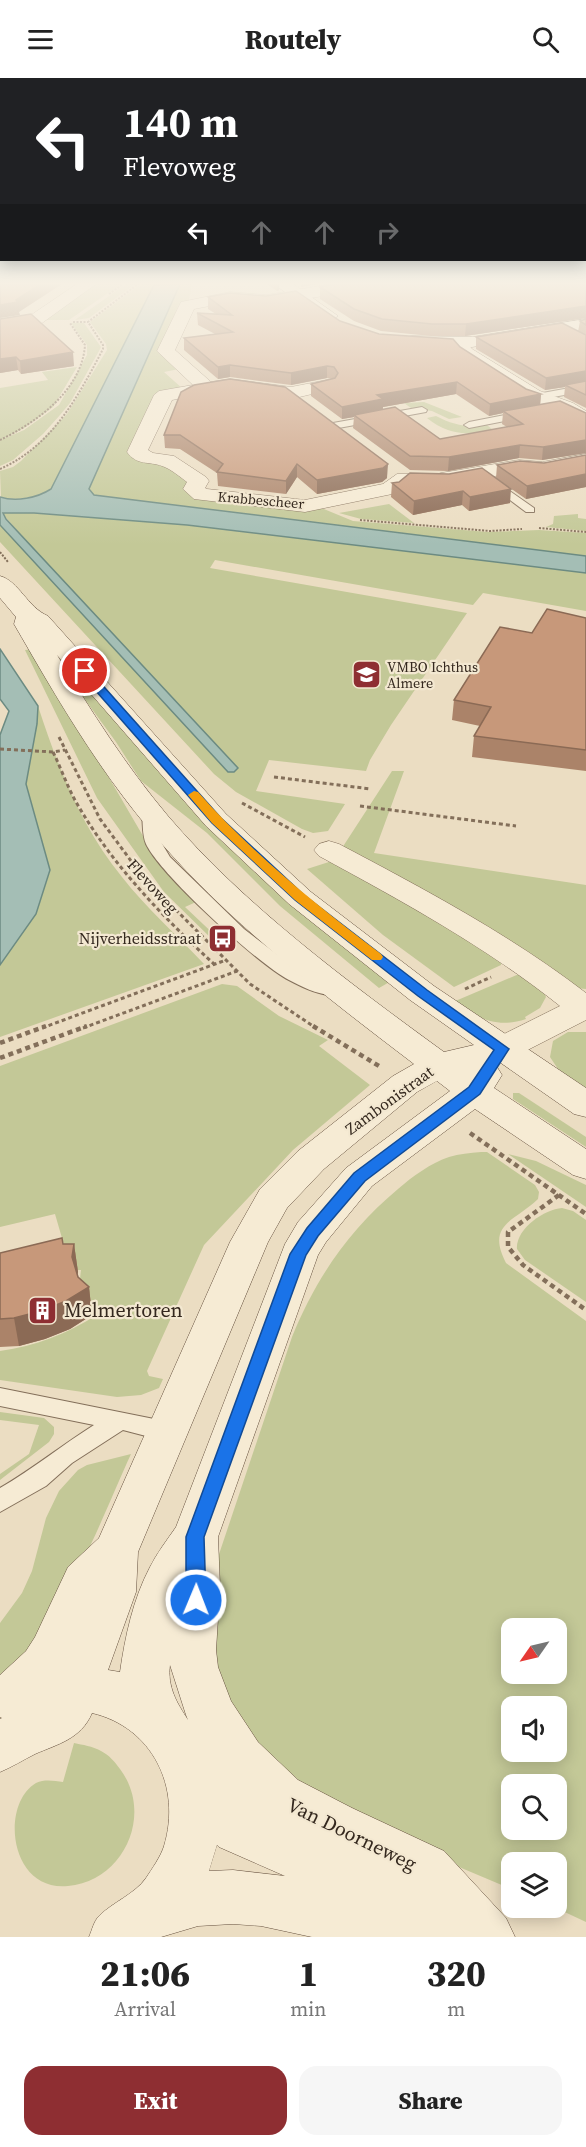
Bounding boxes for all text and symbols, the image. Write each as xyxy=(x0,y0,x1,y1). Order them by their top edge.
text: Routely xyxy=(245,21,341,58)
icon: menu xyxy=(24,23,57,56)
icon: search xyxy=(529,23,562,56)
text: 140 m xyxy=(123,93,238,151)
icon: left xyxy=(24,102,102,180)
text: Flevoweg xyxy=(123,148,236,185)
icon: left xyxy=(182,216,215,249)
icon: ahead xyxy=(245,216,278,249)
icon: ahead xyxy=(308,216,341,249)
icon: right xyxy=(371,216,404,249)
street label: Krabbescheer xyxy=(217,486,305,514)
pin xyxy=(59,645,110,696)
icon: arrive xyxy=(68,654,101,687)
place label: VMBO Ichthus Almere xyxy=(387,657,478,693)
school or university icon: VMBO Ichthus Almere xyxy=(350,659,382,691)
street label: Flevoweg xyxy=(122,854,184,918)
bus stop icon: Nijverheidsstraat xyxy=(206,922,238,954)
place label: Nijverheidsstraat xyxy=(79,927,202,949)
street label: Zambonistraat xyxy=(340,1060,438,1139)
building icon: Melmertoren xyxy=(27,1294,59,1326)
place label: Melmertoren xyxy=(64,1296,183,1324)
position arrow xyxy=(164,1568,228,1632)
north arrow xyxy=(501,1618,567,1684)
map controls xyxy=(501,1618,567,1918)
button: sound xyxy=(501,1696,567,1762)
button: search xyxy=(501,1774,567,1840)
street label: Van Doorneweg xyxy=(283,1791,421,1877)
button: layers xyxy=(501,1852,567,1918)
text: 21:06 xyxy=(100,1949,190,1998)
text: 1 xyxy=(298,1949,318,1998)
text: 320 xyxy=(426,1949,486,1998)
text: Arrival xyxy=(114,1995,176,2023)
text: min xyxy=(290,1995,326,2023)
text: m xyxy=(447,1995,465,2023)
button: Exit xyxy=(24,2066,287,2135)
button: Share xyxy=(299,2066,562,2135)

